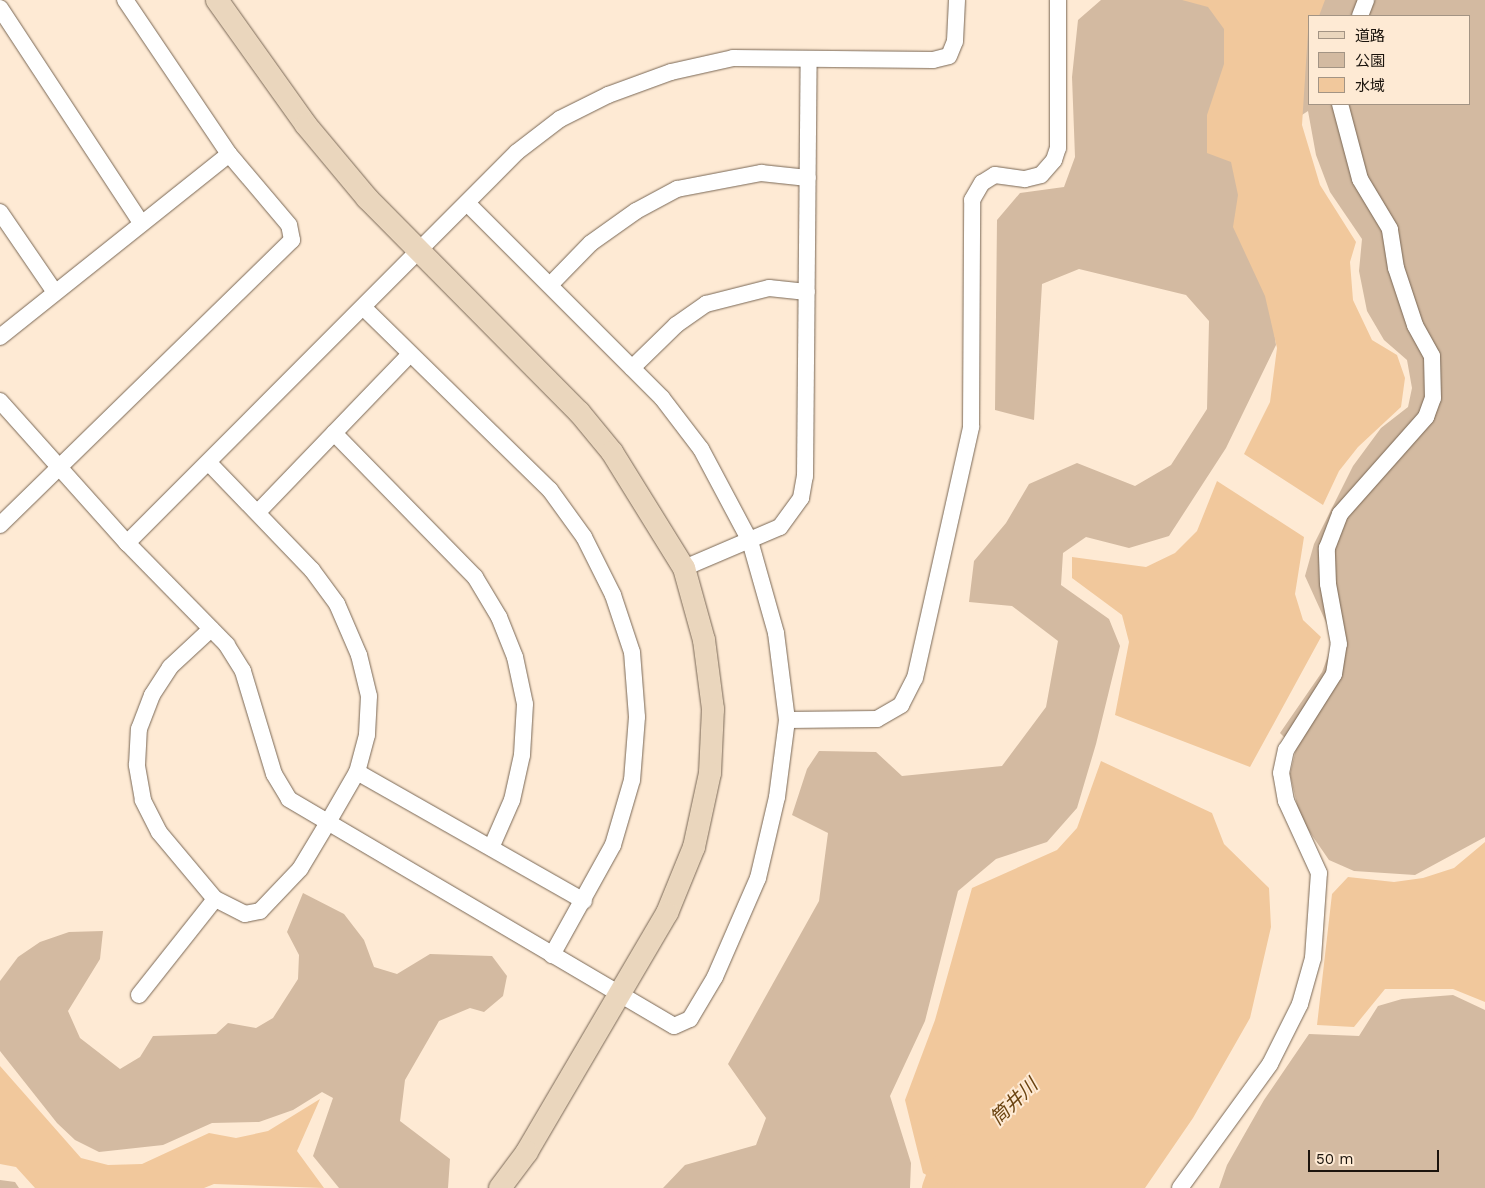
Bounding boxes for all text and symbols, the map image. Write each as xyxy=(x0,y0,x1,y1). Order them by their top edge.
legend xyxy=(1308,15,1470,105)
text: 道路 xyxy=(1355,27,1385,45)
text: 公園 xyxy=(1355,52,1385,70)
text: 水域 xyxy=(1355,77,1385,95)
water label: 筒井川 xyxy=(986,1074,1042,1130)
scale bar xyxy=(1310,1140,1441,1172)
text: 50 m xyxy=(1316,1150,1353,1168)

